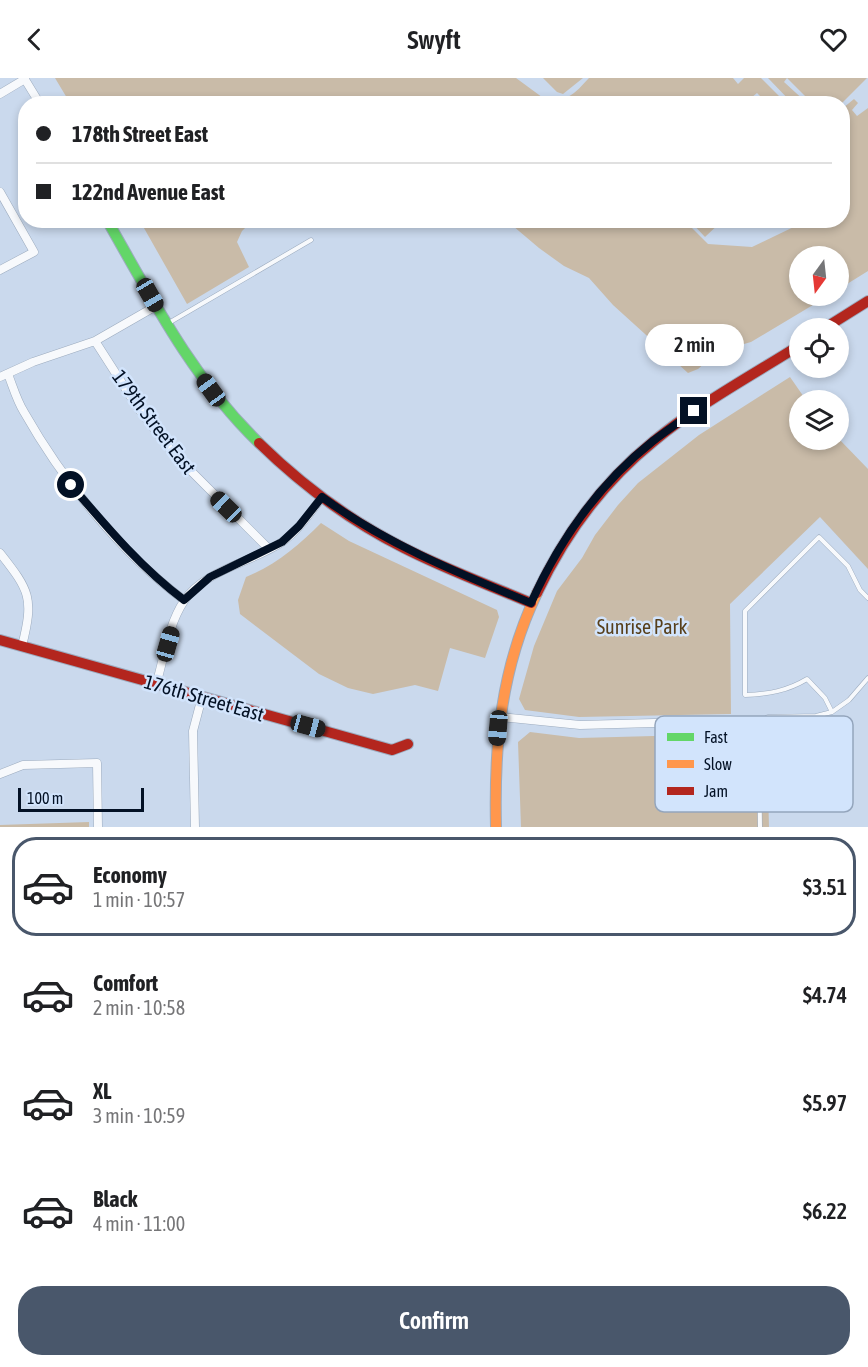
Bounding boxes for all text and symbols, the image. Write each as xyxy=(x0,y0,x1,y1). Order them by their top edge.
icon: back xyxy=(18,23,51,56)
icon: heart xyxy=(817,23,850,56)
text: Swyft xyxy=(407,24,461,55)
text: 178th Street East xyxy=(72,121,208,147)
text: 122nd Avenue East xyxy=(72,179,225,205)
north arrow xyxy=(789,246,849,306)
map controls xyxy=(789,246,849,450)
car xyxy=(133,275,167,315)
button: locate xyxy=(789,318,849,378)
callout: 2 min xyxy=(644,324,744,366)
text: 2 min xyxy=(674,333,715,356)
street label: 179th Street East xyxy=(108,365,201,478)
car xyxy=(193,370,229,410)
button: layers xyxy=(789,390,849,450)
route end xyxy=(680,397,707,424)
route start xyxy=(57,471,84,498)
car xyxy=(207,488,245,526)
park label: Sunrise Park xyxy=(597,615,687,638)
car xyxy=(154,624,182,664)
street label: 176th Street East xyxy=(142,669,267,726)
car xyxy=(487,709,509,747)
car xyxy=(288,713,328,739)
legend xyxy=(655,716,853,812)
text: Fast xyxy=(704,728,728,746)
text: Slow xyxy=(704,755,732,773)
text: Jam xyxy=(704,782,728,800)
scale bar xyxy=(18,785,144,812)
text: 100 m xyxy=(27,789,63,807)
icon: car xyxy=(21,860,75,914)
text: Economy xyxy=(93,862,167,888)
text: $3.51 xyxy=(803,874,847,900)
text: 1 min · 10:57 xyxy=(93,888,185,911)
icon: car xyxy=(21,968,75,1022)
text: Comfort xyxy=(93,970,158,996)
text: $4.74 xyxy=(803,982,847,1008)
text: 2 min · 10:58 xyxy=(93,996,185,1019)
icon: car xyxy=(21,1076,75,1130)
text: XL xyxy=(93,1078,111,1104)
text: $5.97 xyxy=(803,1090,847,1116)
text: 3 min · 10:59 xyxy=(93,1104,185,1127)
icon: car xyxy=(21,1184,75,1238)
text: Black xyxy=(93,1186,137,1212)
text: $6.22 xyxy=(803,1198,847,1224)
text: 4 min · 11:00 xyxy=(93,1212,185,1235)
button: Confirm xyxy=(18,1286,850,1355)

